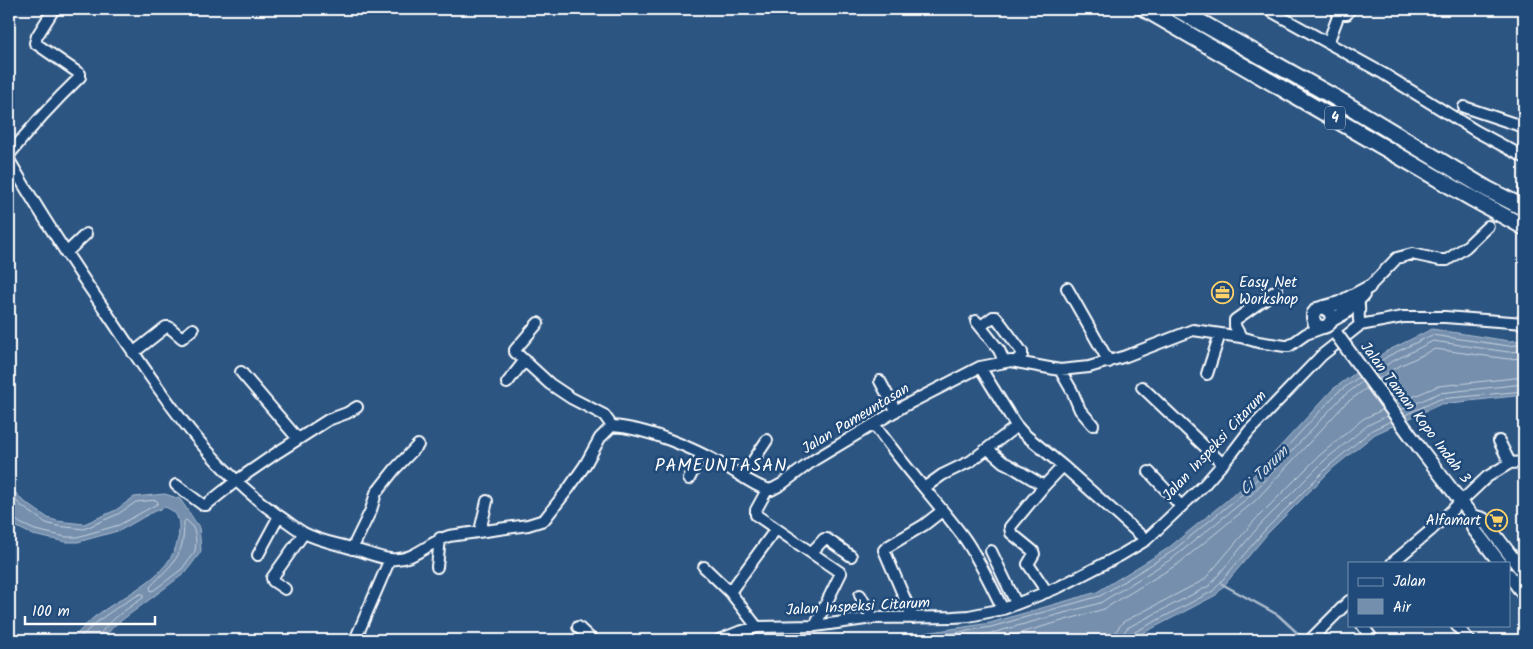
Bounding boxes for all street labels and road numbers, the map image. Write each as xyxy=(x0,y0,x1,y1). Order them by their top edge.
road number: 4 xyxy=(1325,106,1345,130)
street label: Jalan Taman Kopo Indah 3 xyxy=(1354,337,1477,489)
street label: Jalan Pameuntasan xyxy=(797,377,915,461)
street label: Jalan Inspeksi Citarum xyxy=(1157,385,1273,507)
street label: Jalan Inspeksi Citarum xyxy=(785,591,931,623)

